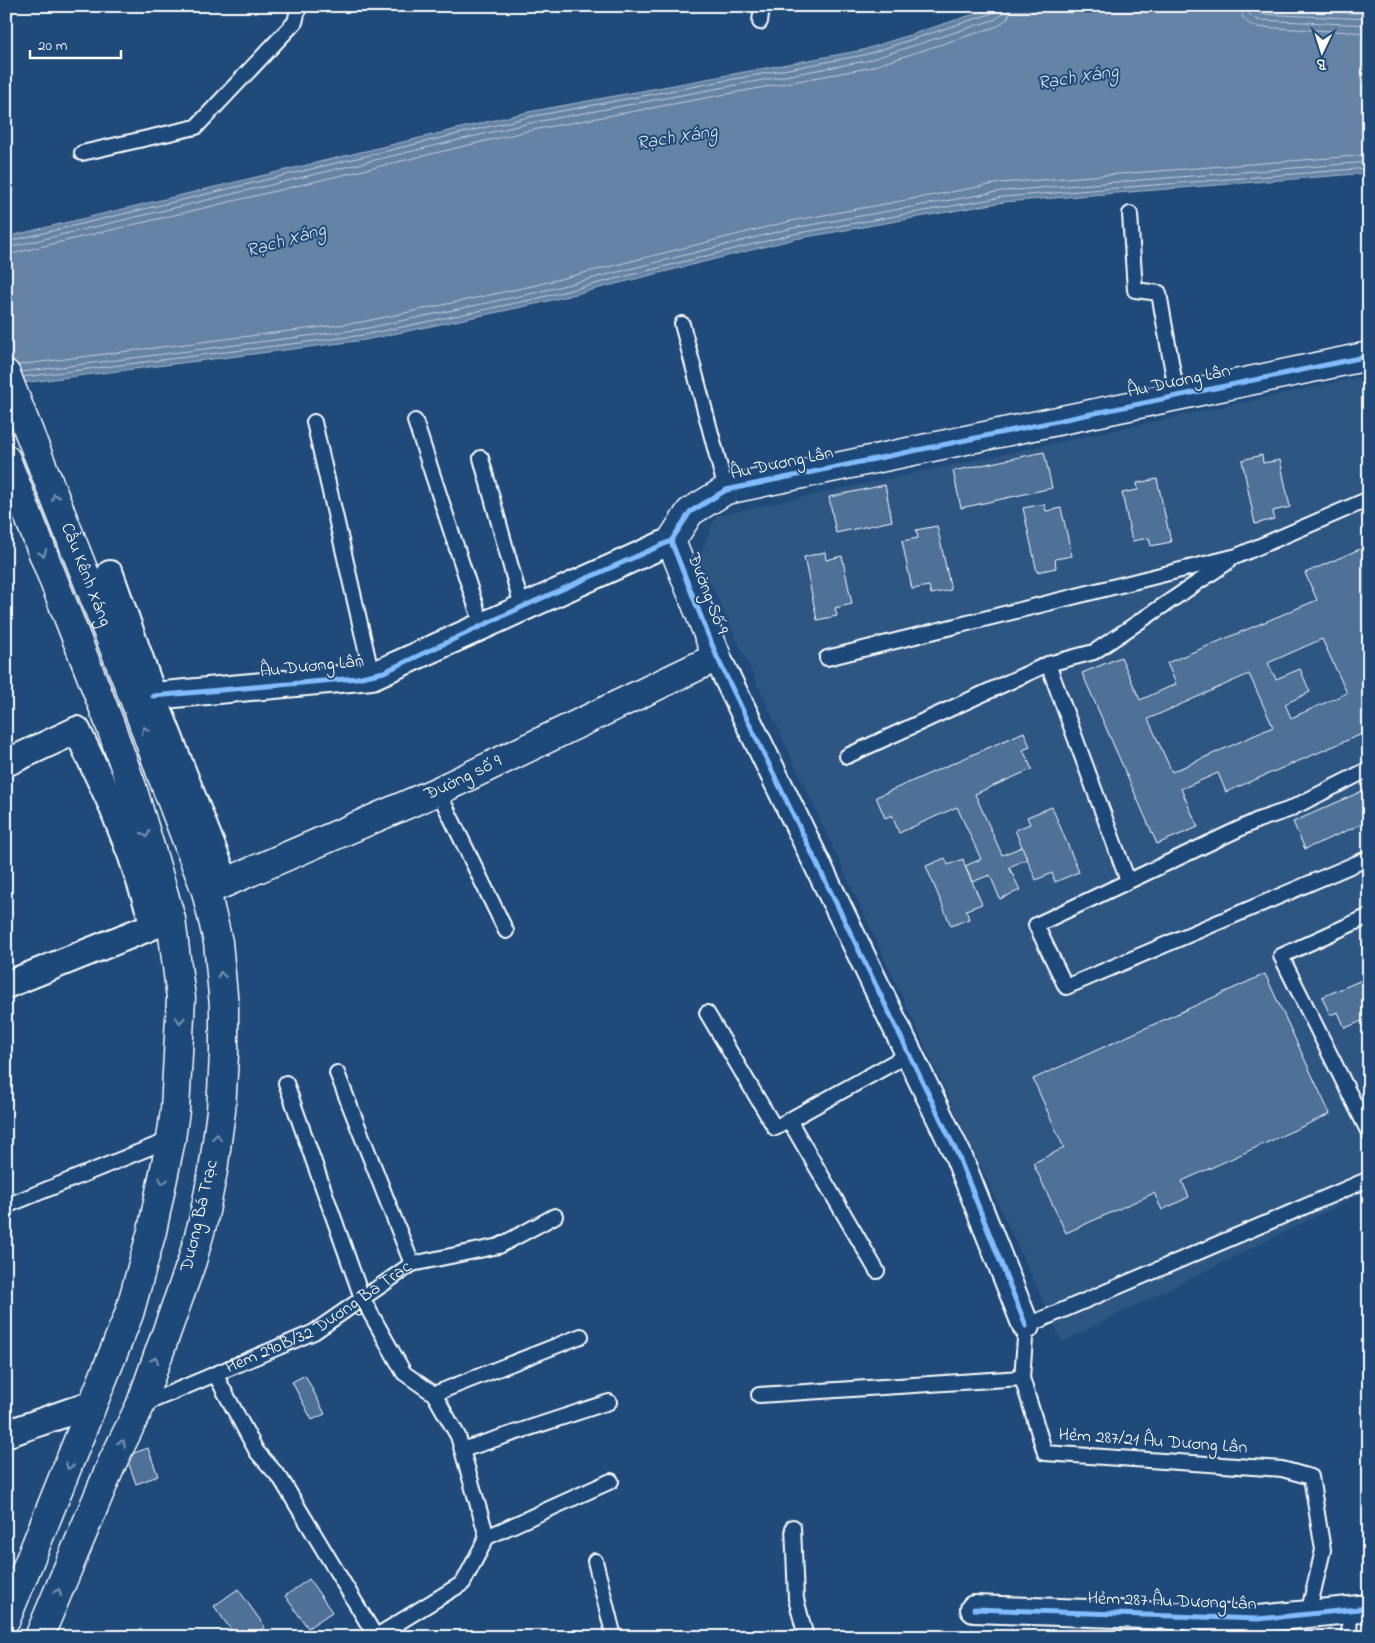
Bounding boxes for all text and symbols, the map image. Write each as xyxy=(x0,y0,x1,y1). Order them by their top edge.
scale bar xyxy=(30,28,121,60)
north arrow xyxy=(1298,28,1348,78)
text: 20 m xyxy=(38,35,68,57)
text: B xyxy=(1315,53,1328,74)
water label: Rạch Xáng xyxy=(1036,58,1121,99)
water label: Rạch Xáng xyxy=(635,118,720,159)
water label: Rạch Xáng xyxy=(243,217,330,266)
street label: Âu Dương Lân xyxy=(1125,358,1233,407)
street label: Âu Dương Lân xyxy=(728,440,836,489)
one-way arrow xyxy=(51,494,61,502)
street label: Cầu Kênh Xáng xyxy=(53,519,117,631)
one-way arrow xyxy=(37,548,47,557)
street label: Đường Số 9 xyxy=(678,549,735,639)
street label: Âu Dương Lân xyxy=(259,649,366,686)
one-way arrow xyxy=(141,727,151,735)
street label: Đường số 9 xyxy=(420,749,507,808)
one-way arrow xyxy=(141,829,151,838)
one-way arrow xyxy=(216,971,227,979)
one-way arrow xyxy=(174,1016,185,1024)
one-way arrow xyxy=(211,1133,222,1141)
street label: Dương Bá Trạc xyxy=(174,1158,226,1275)
one-way arrow xyxy=(158,1176,169,1185)
street label: Hẻm 290B/32 Dương Bá Trạc xyxy=(222,1255,417,1381)
one-way arrow xyxy=(150,1357,160,1365)
street label: Hẻm 287/21 Âu Dương Lân xyxy=(1058,1422,1248,1463)
one-way arrow xyxy=(116,1439,126,1448)
one-way arrow xyxy=(65,1461,75,1469)
street label: Hẻm 287 Âu Dương Lân xyxy=(1087,1586,1257,1619)
one-way arrow xyxy=(51,1588,62,1597)

